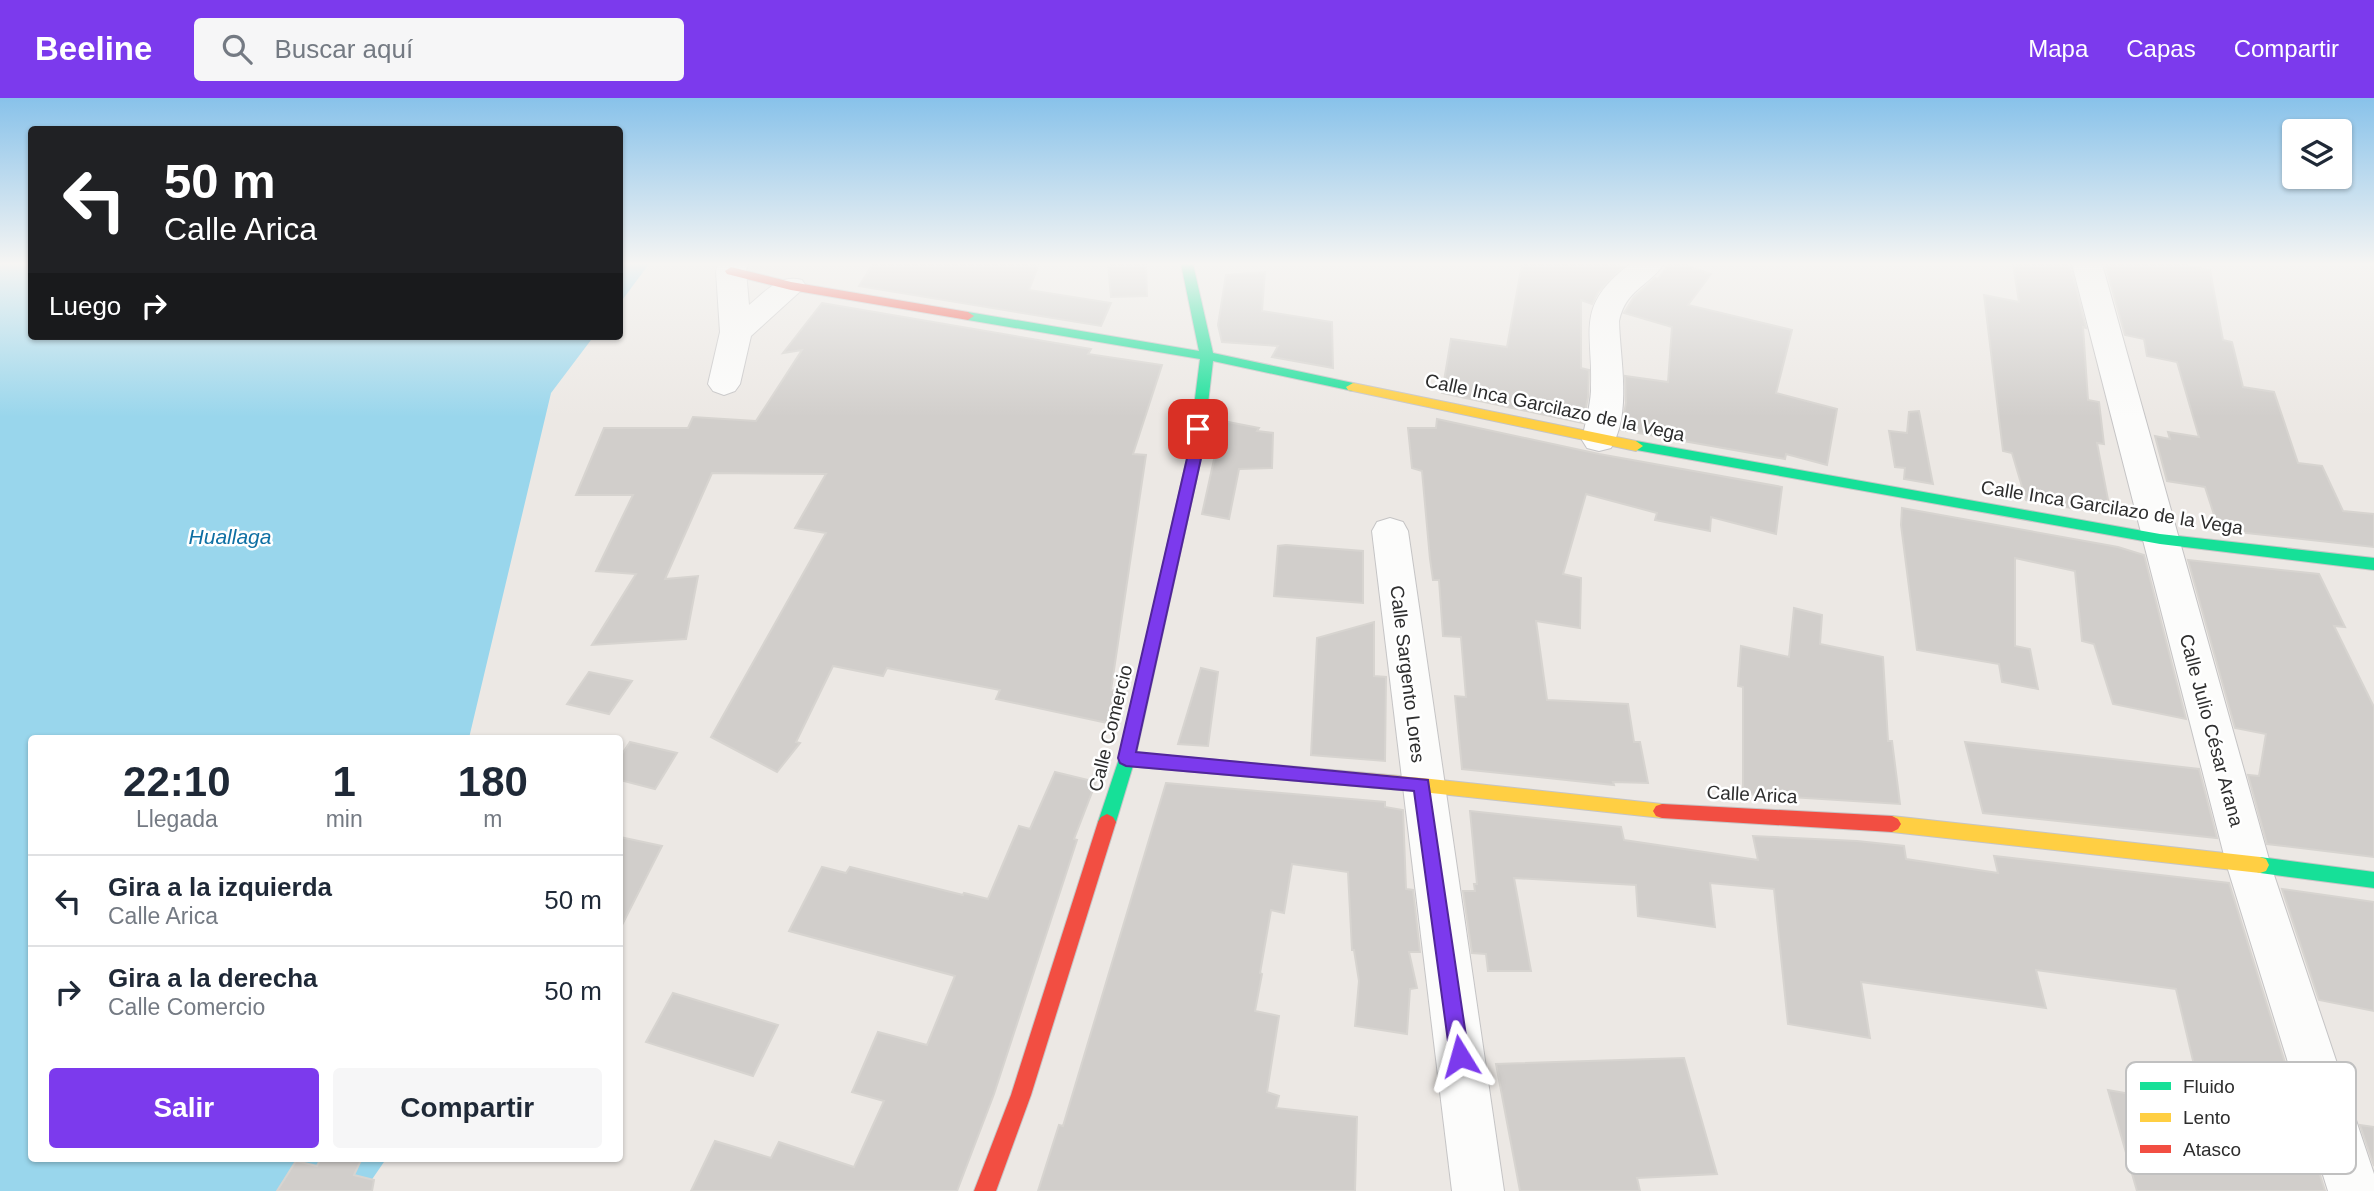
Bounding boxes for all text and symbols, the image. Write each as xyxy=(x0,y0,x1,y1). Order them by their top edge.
search box xyxy=(194,18,684,81)
text: Beeline xyxy=(35,30,152,67)
icon: search xyxy=(218,30,256,68)
text: Buscar aquí xyxy=(274,34,413,64)
text: Mapa xyxy=(2028,35,2088,62)
text: Capas xyxy=(2126,35,2196,62)
text: Compartir xyxy=(2234,35,2339,62)
map controls xyxy=(2282,119,2352,189)
button: layers xyxy=(2282,119,2352,189)
icon: left xyxy=(49,154,140,245)
text: 50 m xyxy=(164,154,276,208)
text: Calle Arica xyxy=(164,211,317,247)
icon: right xyxy=(135,287,173,325)
text: Luego xyxy=(49,291,121,321)
street label: Calle Inca Garcilazo de la Vega xyxy=(1423,370,1687,445)
pin xyxy=(1168,399,1228,459)
icon: arrive xyxy=(1179,410,1217,448)
street label: Calle Inca Garcilazo de la Vega xyxy=(1979,476,2245,539)
water label: Huallaga xyxy=(189,525,271,548)
street label: Calle Sargento Lores xyxy=(1386,584,1429,764)
street label: Calle Julio César Arana xyxy=(2176,632,2247,829)
street label: Calle Comercio xyxy=(1085,663,1136,794)
text: 22:10 xyxy=(123,758,231,805)
text: 1 xyxy=(332,758,356,805)
text: 180 xyxy=(458,758,528,805)
street label: Calle Arica xyxy=(1706,782,1798,807)
text: Llegada xyxy=(136,806,218,832)
text: min xyxy=(326,806,363,832)
text: m xyxy=(483,806,502,832)
text: Gira a la izquierda xyxy=(108,872,332,902)
icon: left xyxy=(49,882,87,920)
text: 50 m xyxy=(544,885,602,915)
text: Calle Arica xyxy=(108,903,218,929)
text: Gira a la derecha xyxy=(108,963,318,993)
icon: right xyxy=(49,973,87,1011)
text: 50 m xyxy=(544,976,602,1006)
text: Calle Comercio xyxy=(108,994,265,1020)
position arrow xyxy=(1423,1019,1497,1093)
legend xyxy=(2126,1062,2356,1174)
button: Salir xyxy=(49,1068,319,1148)
button: Compartir xyxy=(333,1068,602,1148)
text: Fluido xyxy=(2183,1076,2235,1097)
text: Lento xyxy=(2183,1107,2231,1128)
text: Atasco xyxy=(2183,1139,2241,1160)

